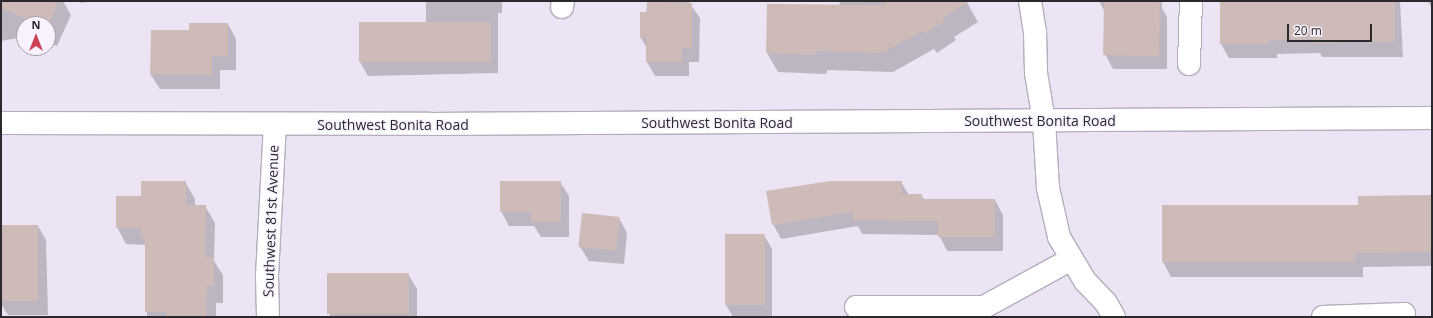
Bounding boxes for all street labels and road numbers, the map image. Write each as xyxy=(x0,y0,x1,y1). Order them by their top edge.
street label: Southwest Bonita Road xyxy=(964,113,1116,129)
street label: Southwest Bonita Road xyxy=(641,115,793,131)
street label: Southwest Bonita Road xyxy=(317,117,469,133)
street label: Southwest 81st Avenue xyxy=(260,145,282,297)

